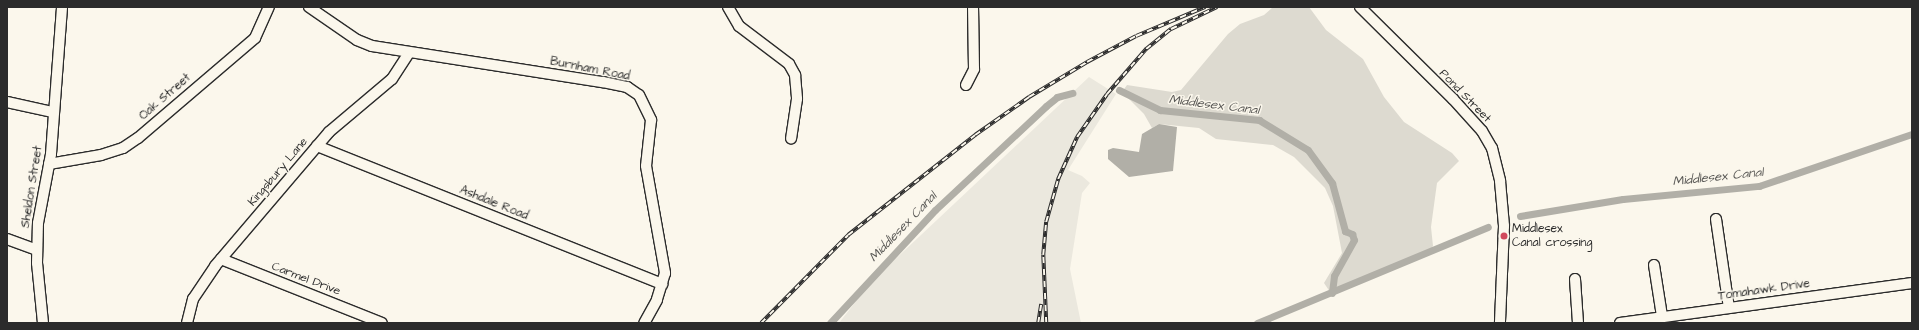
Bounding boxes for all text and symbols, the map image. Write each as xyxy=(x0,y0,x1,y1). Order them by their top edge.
street label: Burnham Road xyxy=(549,54,631,84)
street label: Pond Street xyxy=(1436,66,1494,126)
street label: Oak Street xyxy=(136,71,194,123)
water label: Middlesex Canal xyxy=(1168,92,1260,118)
street label: Kingsbury Lane xyxy=(245,135,311,209)
street label: Sheldon Street xyxy=(18,145,46,229)
water label: Middlesex Canal xyxy=(1672,164,1764,190)
street label: Ashdale Road xyxy=(458,183,530,223)
water label: Middlesex Canal xyxy=(866,189,940,265)
place label: Middlesex Canal crossing xyxy=(1512,222,1592,250)
marker: Middlesex Canal crossing xyxy=(1499,231,1509,241)
street label: Carmel Drive xyxy=(269,259,343,299)
street label: Tomahawk Drive xyxy=(1717,276,1811,304)

